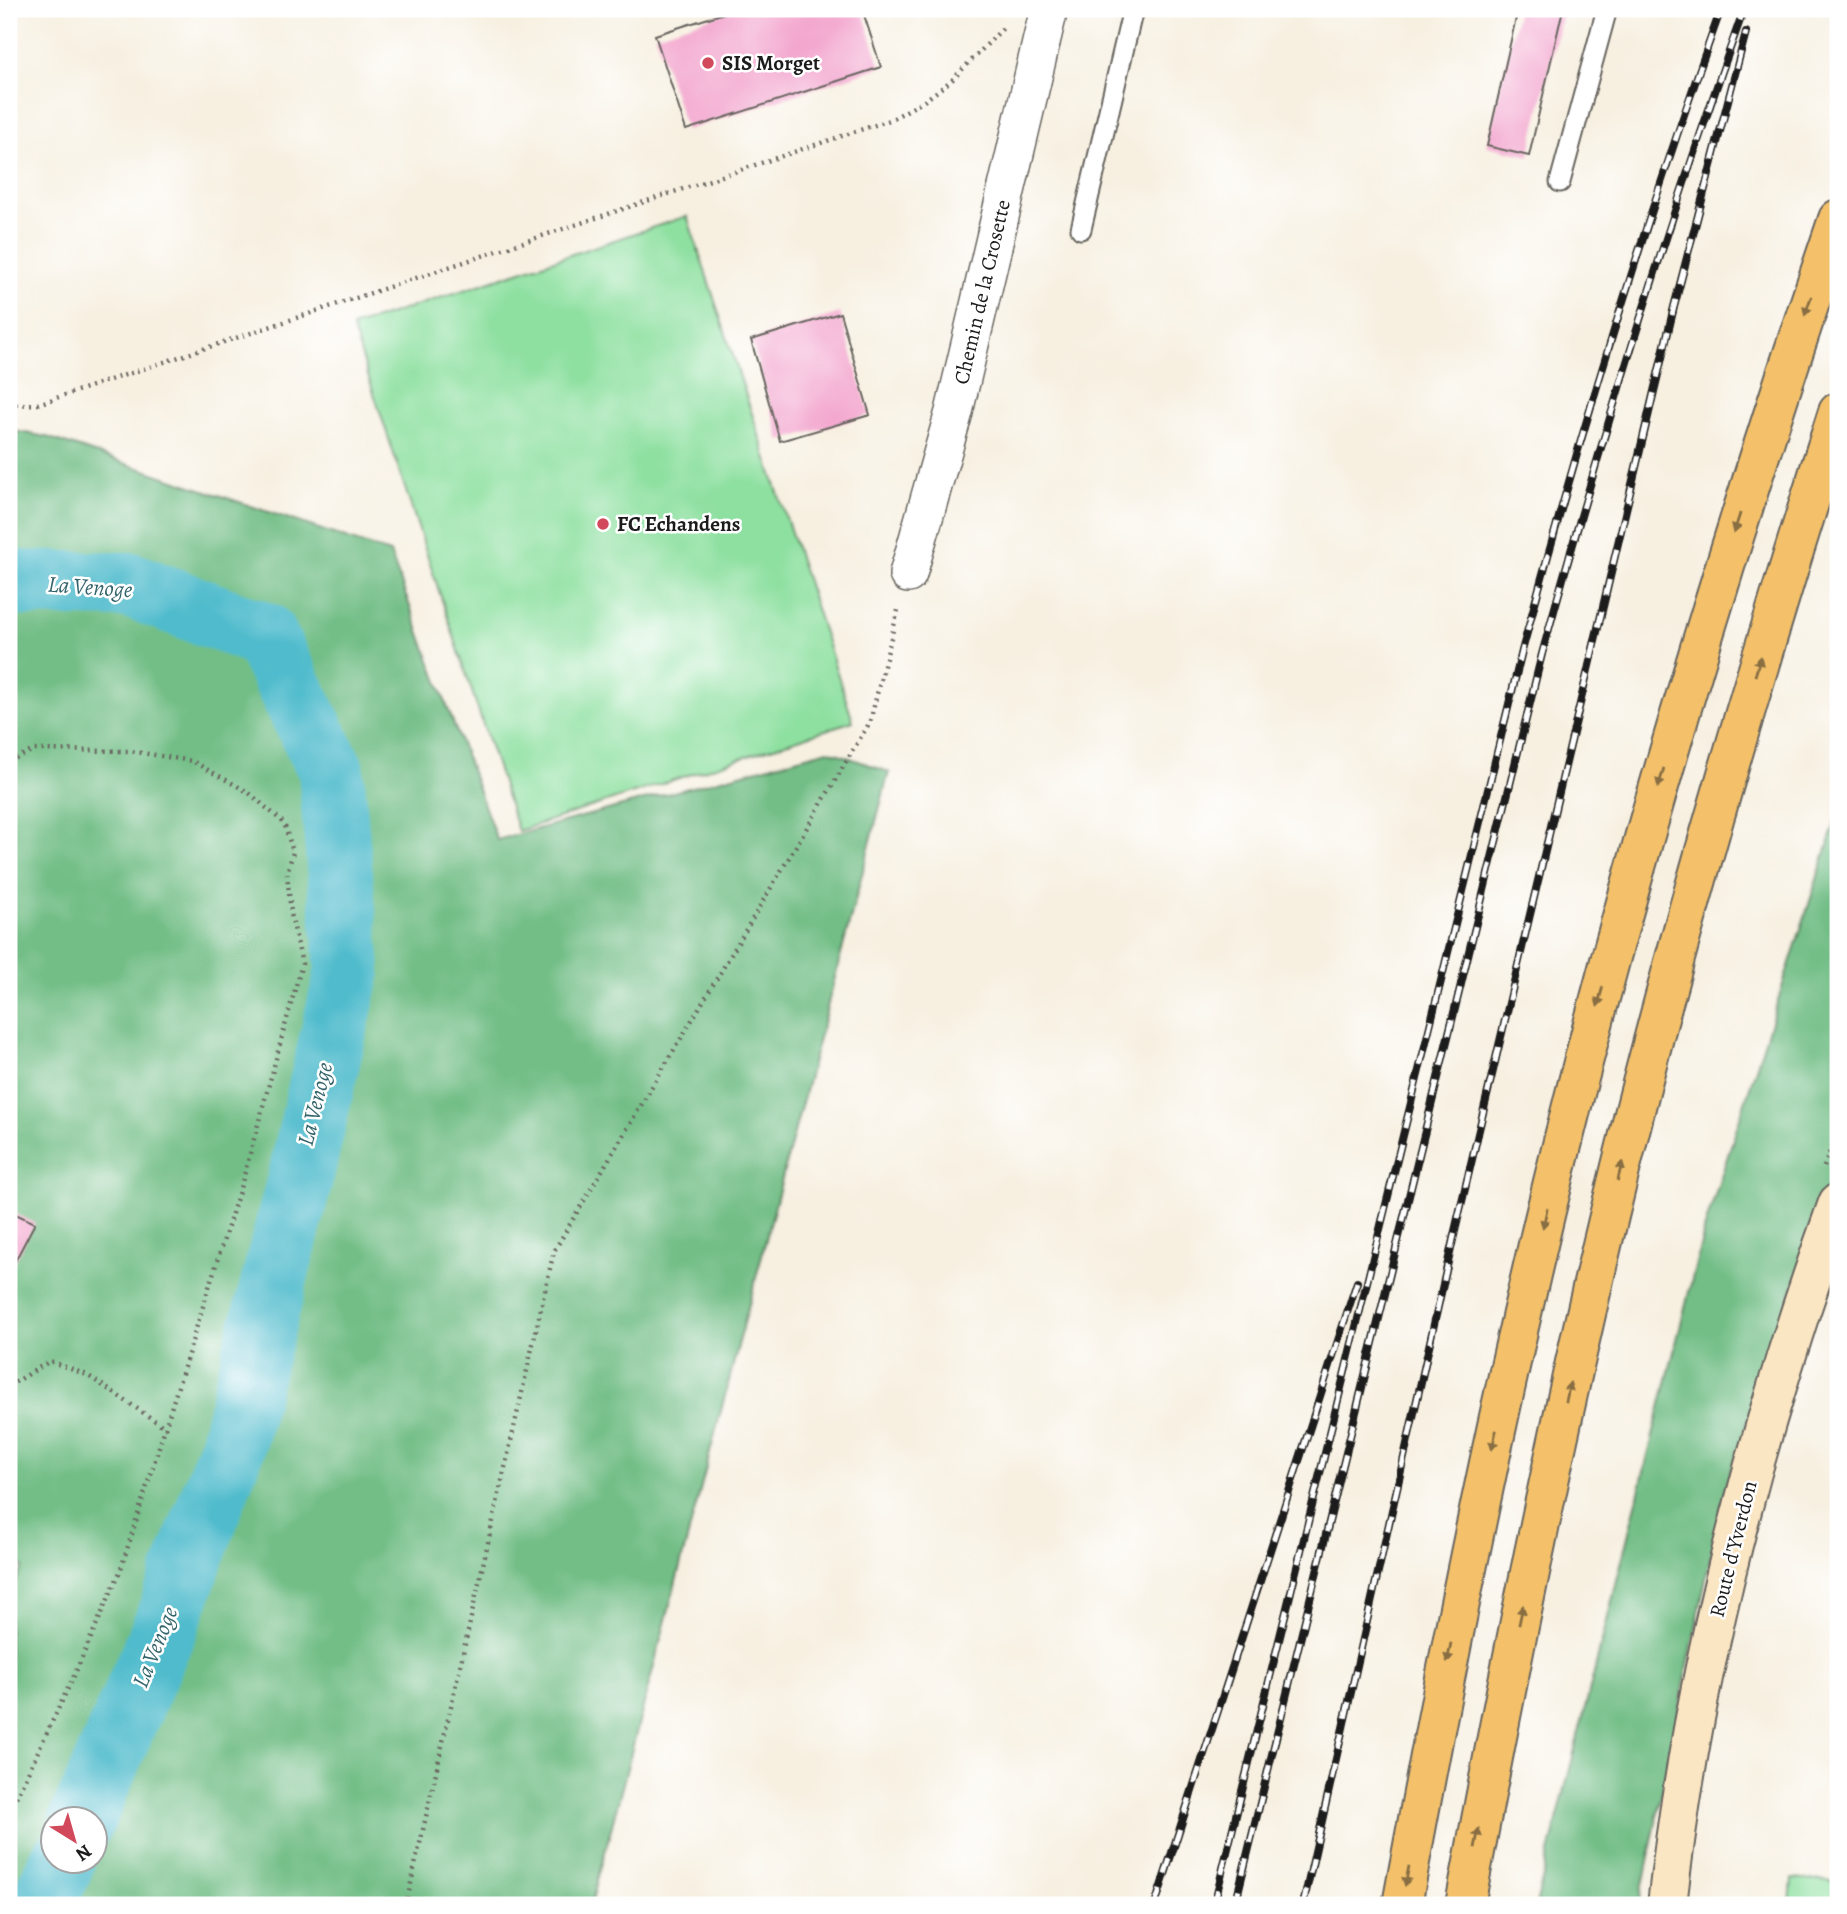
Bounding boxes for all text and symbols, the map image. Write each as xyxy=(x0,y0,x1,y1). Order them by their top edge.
place label: SIS Morget xyxy=(722,49,820,77)
marker: SIS Morget xyxy=(700,55,716,71)
street label: Chemin de la Crosette xyxy=(947,197,1017,387)
one-way arrow xyxy=(1802,296,1813,317)
place label: FC Echandens xyxy=(617,510,740,538)
one-way arrow xyxy=(1732,512,1742,533)
marker: FC Echandens xyxy=(595,516,611,532)
water label: La Venoge xyxy=(47,569,133,605)
one-way arrow xyxy=(1754,656,1764,677)
one-way arrow xyxy=(1655,767,1666,789)
one-way arrow xyxy=(1595,987,1605,1008)
water label: La Venoge xyxy=(290,1059,340,1149)
one-way arrow xyxy=(1615,1160,1626,1182)
one-way arrow xyxy=(1539,1207,1550,1229)
one-way arrow xyxy=(1563,1381,1574,1403)
one-way arrow xyxy=(1489,1429,1500,1451)
street label: Route d'Yverdon xyxy=(1703,1478,1763,1620)
water label: La Venoge xyxy=(125,1602,185,1692)
one-way arrow xyxy=(1515,1604,1526,1626)
one-way arrow xyxy=(1443,1642,1454,1664)
north arrow xyxy=(38,1806,108,1876)
one-way arrow xyxy=(1472,1827,1483,1849)
text: N xyxy=(70,1838,97,1867)
one-way arrow xyxy=(1401,1865,1412,1887)

